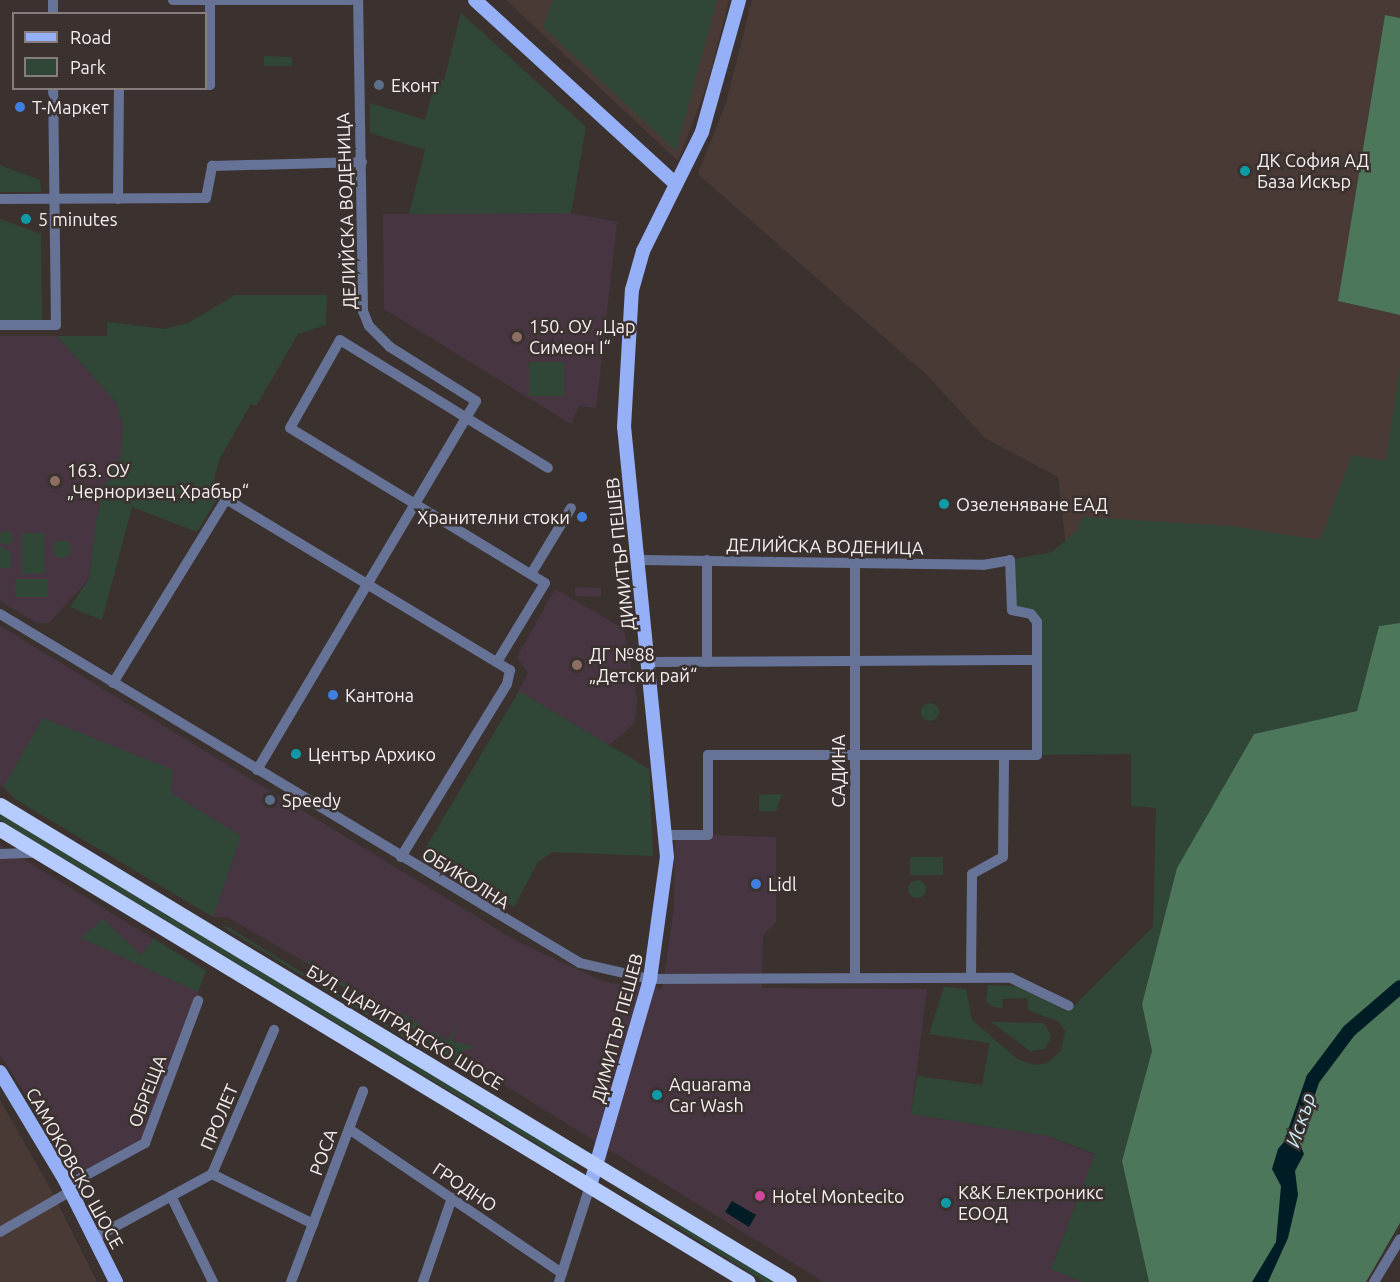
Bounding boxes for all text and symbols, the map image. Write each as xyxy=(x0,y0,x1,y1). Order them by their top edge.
legend xyxy=(12,12,207,90)
text: Road xyxy=(70,27,112,47)
text: Park xyxy=(70,57,106,77)
place label: Еконт xyxy=(391,74,439,96)
marker: Еконт xyxy=(372,78,386,92)
place label: Т-Маркет xyxy=(32,96,109,118)
marker: Т-Маркет xyxy=(13,100,27,114)
street label: ДЕЛИЙСКА ВОДЕНИЦА xyxy=(332,112,360,310)
place label: ДК София АД База Искър xyxy=(1257,150,1369,192)
marker: ДК София АД База Искър xyxy=(1238,164,1252,178)
place label: 5 minutes xyxy=(38,208,118,230)
marker: 5 minutes xyxy=(19,212,33,226)
place label: 150. ОУ „Цар Симеон I“ xyxy=(529,316,635,358)
marker: 150. ОУ „Цар Симеон I“ xyxy=(510,330,524,344)
place label: 163. ОУ „Черноризец Храбър“ xyxy=(67,460,249,502)
marker: 163. ОУ „Черноризец Храбър“ xyxy=(48,474,62,488)
street label: ДИМИТЪР ПЕШЕВ xyxy=(601,477,639,631)
place label: Озеленяване ЕАД xyxy=(956,493,1108,515)
marker: Озеленяване ЕАД xyxy=(937,497,951,511)
place label: Хранителни стоки xyxy=(417,506,570,528)
marker: Хранителни стоки xyxy=(575,510,589,524)
street label: ДЕЛИЙСКА ВОДЕНИЦА xyxy=(726,533,924,559)
place label: ДГ №88 „Детски рай“ xyxy=(589,644,697,686)
marker: ДГ №88 „Детски рай“ xyxy=(570,658,584,672)
place label: Кантона xyxy=(345,684,414,706)
marker: Кантона xyxy=(326,688,340,702)
street label: САДИНА xyxy=(827,734,849,808)
place label: Център Архико xyxy=(308,743,436,765)
marker: Център Архико xyxy=(289,747,303,761)
place label: Speedy xyxy=(282,789,341,811)
marker: Speedy xyxy=(263,793,277,807)
street label: ОБИКОЛНА xyxy=(418,843,514,913)
place label: Lidl xyxy=(768,873,797,895)
marker: Lidl xyxy=(749,877,763,891)
street label: ДИМИТЪР ПЕШЕВ xyxy=(587,951,647,1105)
street label: БУЛ. ЦАРИГРАДСКО ШОСЕ xyxy=(303,960,507,1094)
street label: ОБРЕЩА xyxy=(123,1052,171,1130)
place label: Aquarama Car Wash xyxy=(669,1074,752,1116)
street label: ПРОЛЕТ xyxy=(195,1081,243,1153)
street label: САМОКОВСКО ШОСЕ xyxy=(22,1084,128,1252)
marker: Aquarama Car Wash xyxy=(650,1088,664,1102)
water label: Искър xyxy=(1280,1090,1320,1150)
street label: РОСА xyxy=(305,1126,341,1178)
street label: ГРОДНО xyxy=(429,1158,501,1216)
place label: K&K Електроникс ЕООД xyxy=(958,1182,1103,1224)
place label: Hotel Montecito xyxy=(772,1185,905,1207)
marker: Hotel Montecito xyxy=(753,1189,767,1203)
marker: K&K Електроникс ЕООД xyxy=(939,1196,953,1210)

